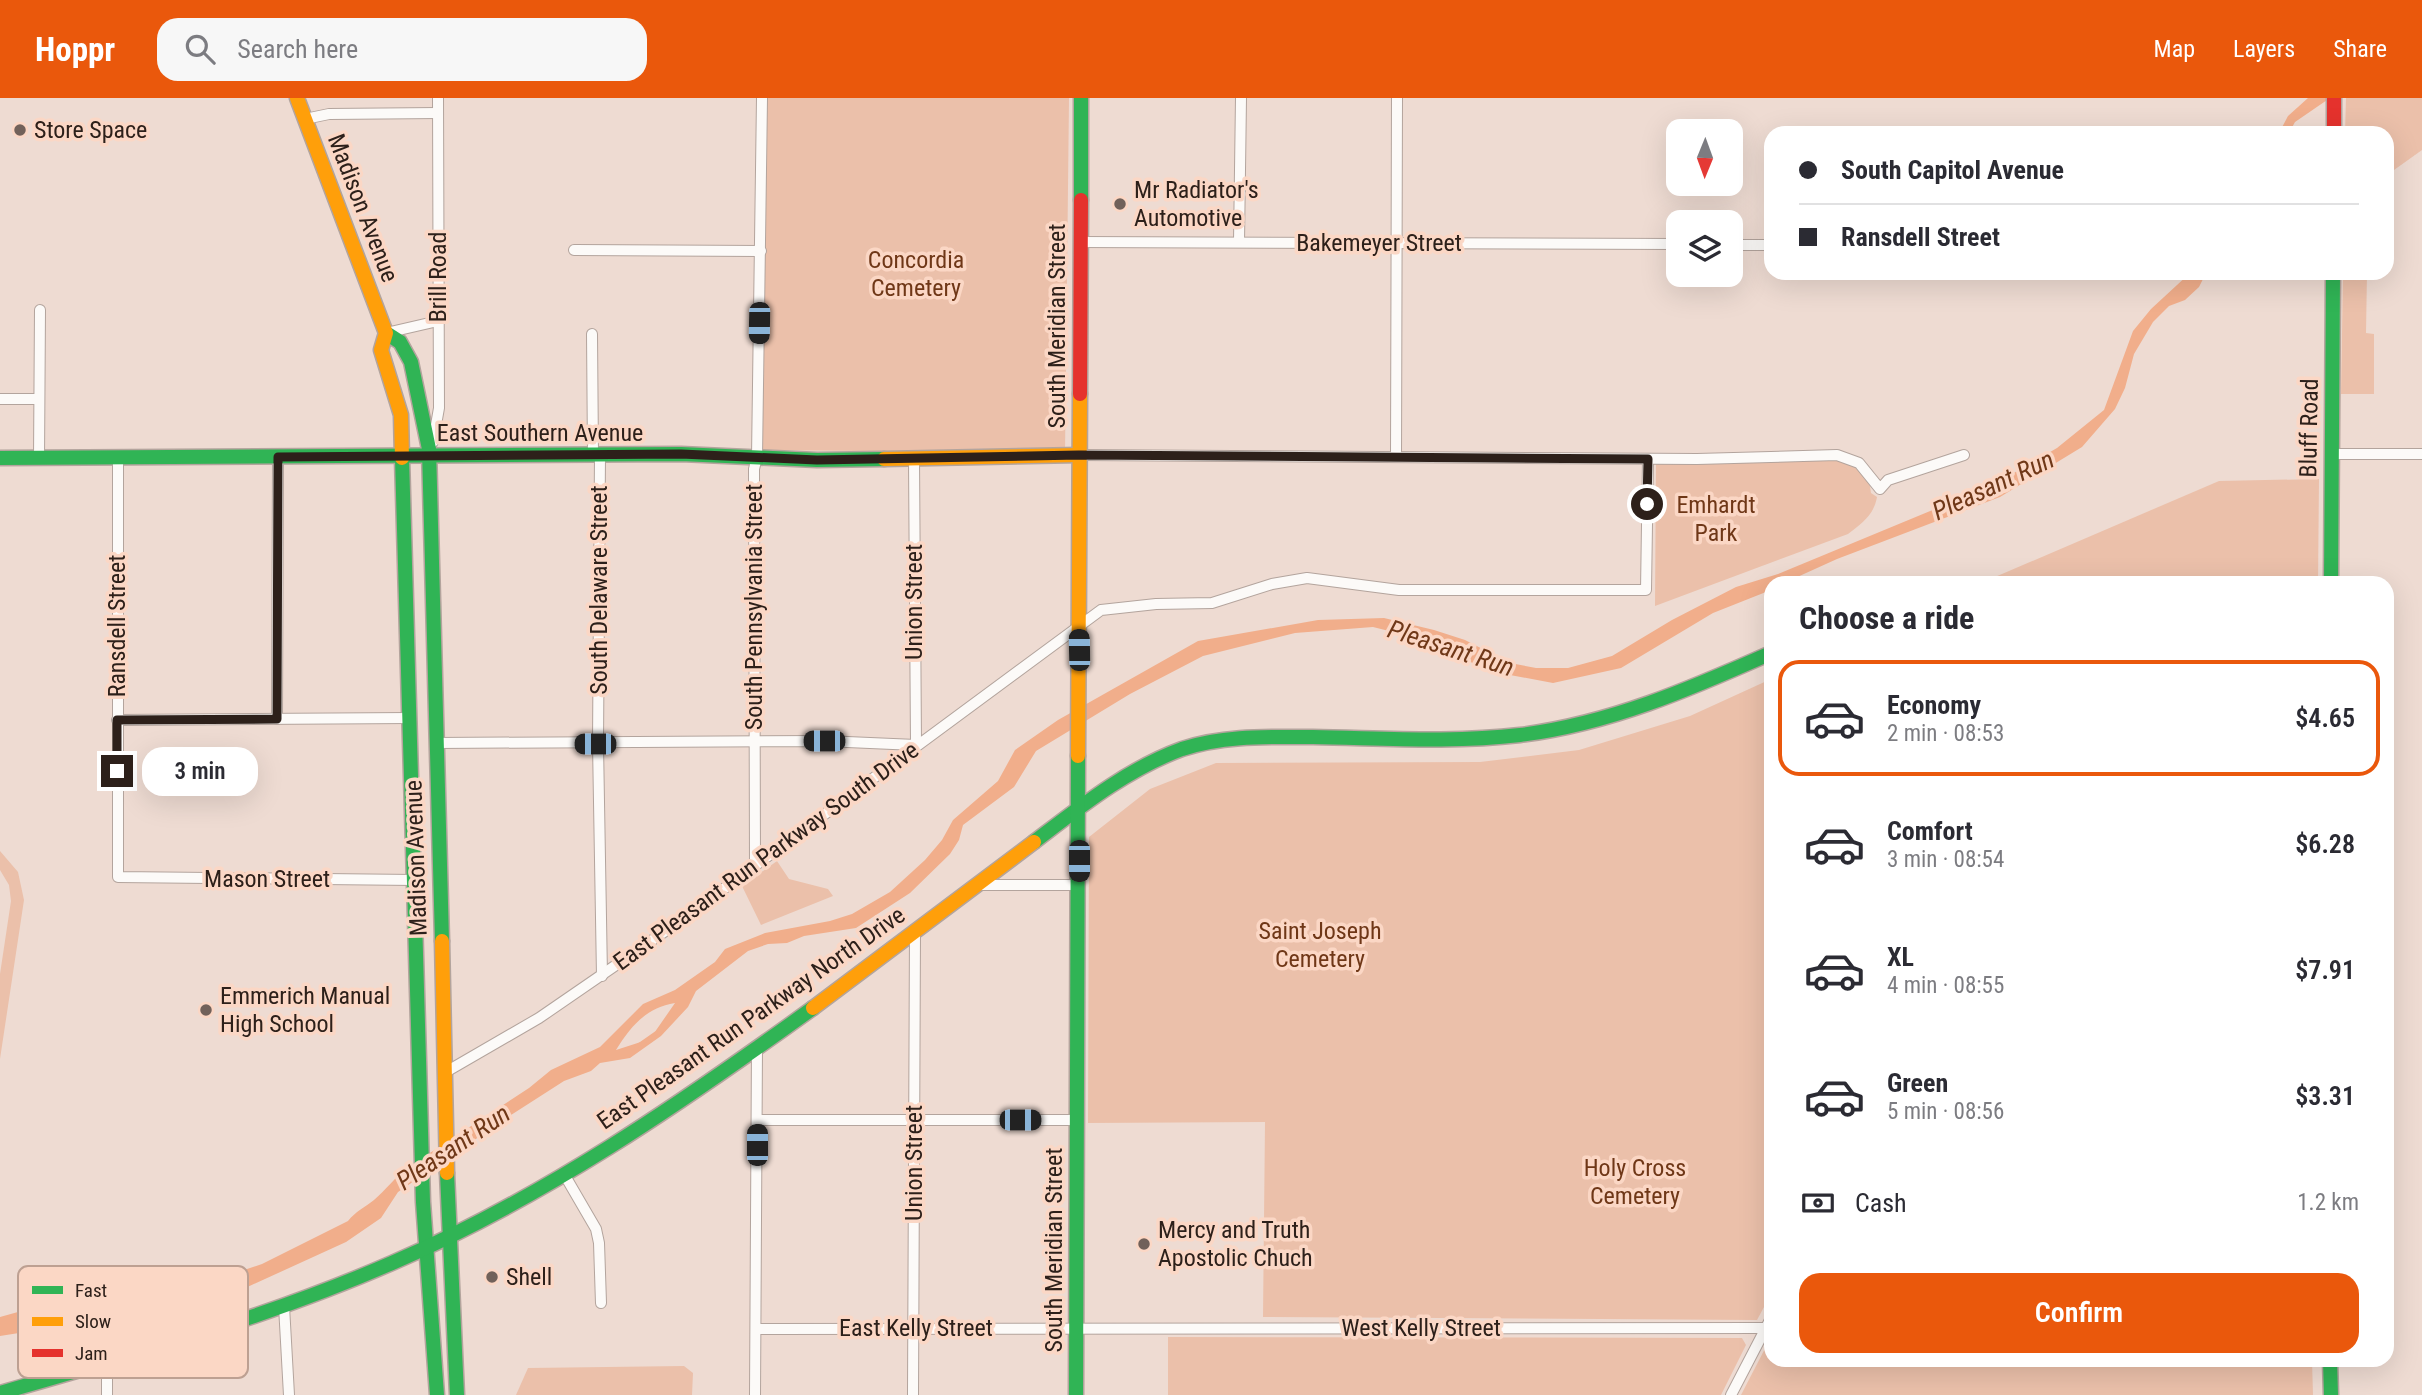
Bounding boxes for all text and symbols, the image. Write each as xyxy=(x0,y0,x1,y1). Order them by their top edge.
search box xyxy=(157,18,647,81)
text: Hoppr xyxy=(35,30,115,69)
icon: search xyxy=(181,30,219,68)
text: Search here xyxy=(237,34,358,64)
text: Map xyxy=(2154,35,2195,63)
text: Layers xyxy=(2233,35,2295,63)
text: Share xyxy=(2333,35,2387,63)
place label: Store Space xyxy=(34,116,147,144)
north arrow xyxy=(1666,119,1743,196)
map controls xyxy=(1666,119,1743,287)
marker: Store Space xyxy=(12,122,28,138)
street label: Madison Avenue xyxy=(322,130,404,286)
text: South Capitol Avenue xyxy=(1841,155,2064,185)
place label: Mr Radiator's Automotive xyxy=(1134,176,1259,232)
marker: Mr Radiator's Automotive xyxy=(1112,196,1128,212)
button: layers xyxy=(1666,210,1743,287)
text: Ransdell Street xyxy=(1841,222,2000,252)
street label: South Meridian Street xyxy=(1043,224,1071,428)
street label: Bakemeyer Street xyxy=(1296,229,1462,257)
street label: Brill Road xyxy=(424,232,452,322)
park label: Concordia Cemetery xyxy=(868,246,964,302)
car xyxy=(749,302,770,344)
street label: Bluff Road xyxy=(2294,378,2324,478)
street label: East Southern Avenue xyxy=(437,419,643,447)
water label: Pleasant Run xyxy=(1927,444,2059,526)
street label: South Pennsylvania Street xyxy=(740,484,768,730)
street label: South Delaware Street xyxy=(585,485,613,695)
route start xyxy=(1631,488,1663,520)
park label: Emhardt Park xyxy=(1676,491,1756,547)
street label: Union Street xyxy=(900,544,928,660)
street label: Ransdell Street xyxy=(103,555,131,697)
text: Choose a ride xyxy=(1799,599,1974,637)
water label: Pleasant Run xyxy=(1384,614,1518,682)
car xyxy=(1069,629,1090,671)
icon: car xyxy=(1803,687,1866,750)
text: Economy xyxy=(1887,690,1981,720)
text: $4.65 xyxy=(2295,703,2355,733)
text: 2 min · 08:53 xyxy=(1887,720,2004,747)
car xyxy=(804,731,846,752)
car xyxy=(575,734,617,755)
street label: East Pleasant Run Parkway South Drive xyxy=(608,736,924,976)
callout: 3 min xyxy=(142,746,257,796)
route end xyxy=(101,755,133,787)
text: 3 min xyxy=(175,758,225,785)
street label: Madison Avenue xyxy=(399,779,433,937)
icon: car xyxy=(1803,813,1866,876)
text: Comfort xyxy=(1887,816,1973,846)
text: $6.28 xyxy=(2295,829,2355,859)
car xyxy=(1069,840,1090,882)
text: 3 min · 08:54 xyxy=(1887,846,2004,873)
street label: Mason Street xyxy=(204,865,330,893)
street label: East Pleasant Run Parkway North Drive xyxy=(592,901,910,1135)
park label: Saint Joseph Cemetery xyxy=(1259,917,1381,973)
icon: car xyxy=(1803,939,1866,1002)
text: XL xyxy=(1887,942,1914,972)
text: $7.91 xyxy=(2295,955,2355,985)
text: 4 min · 08:55 xyxy=(1887,972,2004,999)
place label: Emmerich Manual High School xyxy=(220,982,390,1038)
marker: Emmerich Manual High School xyxy=(198,1002,214,1018)
icon: car xyxy=(1803,1065,1866,1128)
text: Green xyxy=(1887,1068,1948,1098)
text: $3.31 xyxy=(2295,1081,2355,1111)
water label: Pleasant Run xyxy=(390,1098,516,1196)
text: 5 min · 08:56 xyxy=(1887,1098,2004,1125)
street label: Union Street xyxy=(900,1105,928,1221)
car xyxy=(1000,1110,1042,1131)
car xyxy=(747,1124,768,1166)
street label: South Meridian Street xyxy=(1040,1148,1068,1352)
park label: Holy Cross Cemetery xyxy=(1584,1154,1686,1210)
icon: cash xyxy=(1799,1184,1837,1222)
text: Cash xyxy=(1855,1188,1907,1218)
text: 1.2 km xyxy=(2297,1189,2359,1216)
place label: Mercy and Truth Apostolic Chuch xyxy=(1158,1216,1313,1272)
marker: Mercy and Truth Apostolic Chuch xyxy=(1136,1236,1152,1252)
place label: Shell xyxy=(506,1263,552,1291)
legend xyxy=(18,1266,248,1378)
marker: Shell xyxy=(484,1269,500,1285)
button: Confirm xyxy=(1799,1273,2359,1353)
text: Fast xyxy=(75,1279,107,1302)
text: Slow xyxy=(75,1310,111,1333)
street label: East Kelly Street xyxy=(839,1314,993,1342)
street label: West Kelly Street xyxy=(1341,1314,1501,1342)
text: Jam xyxy=(75,1342,108,1365)

